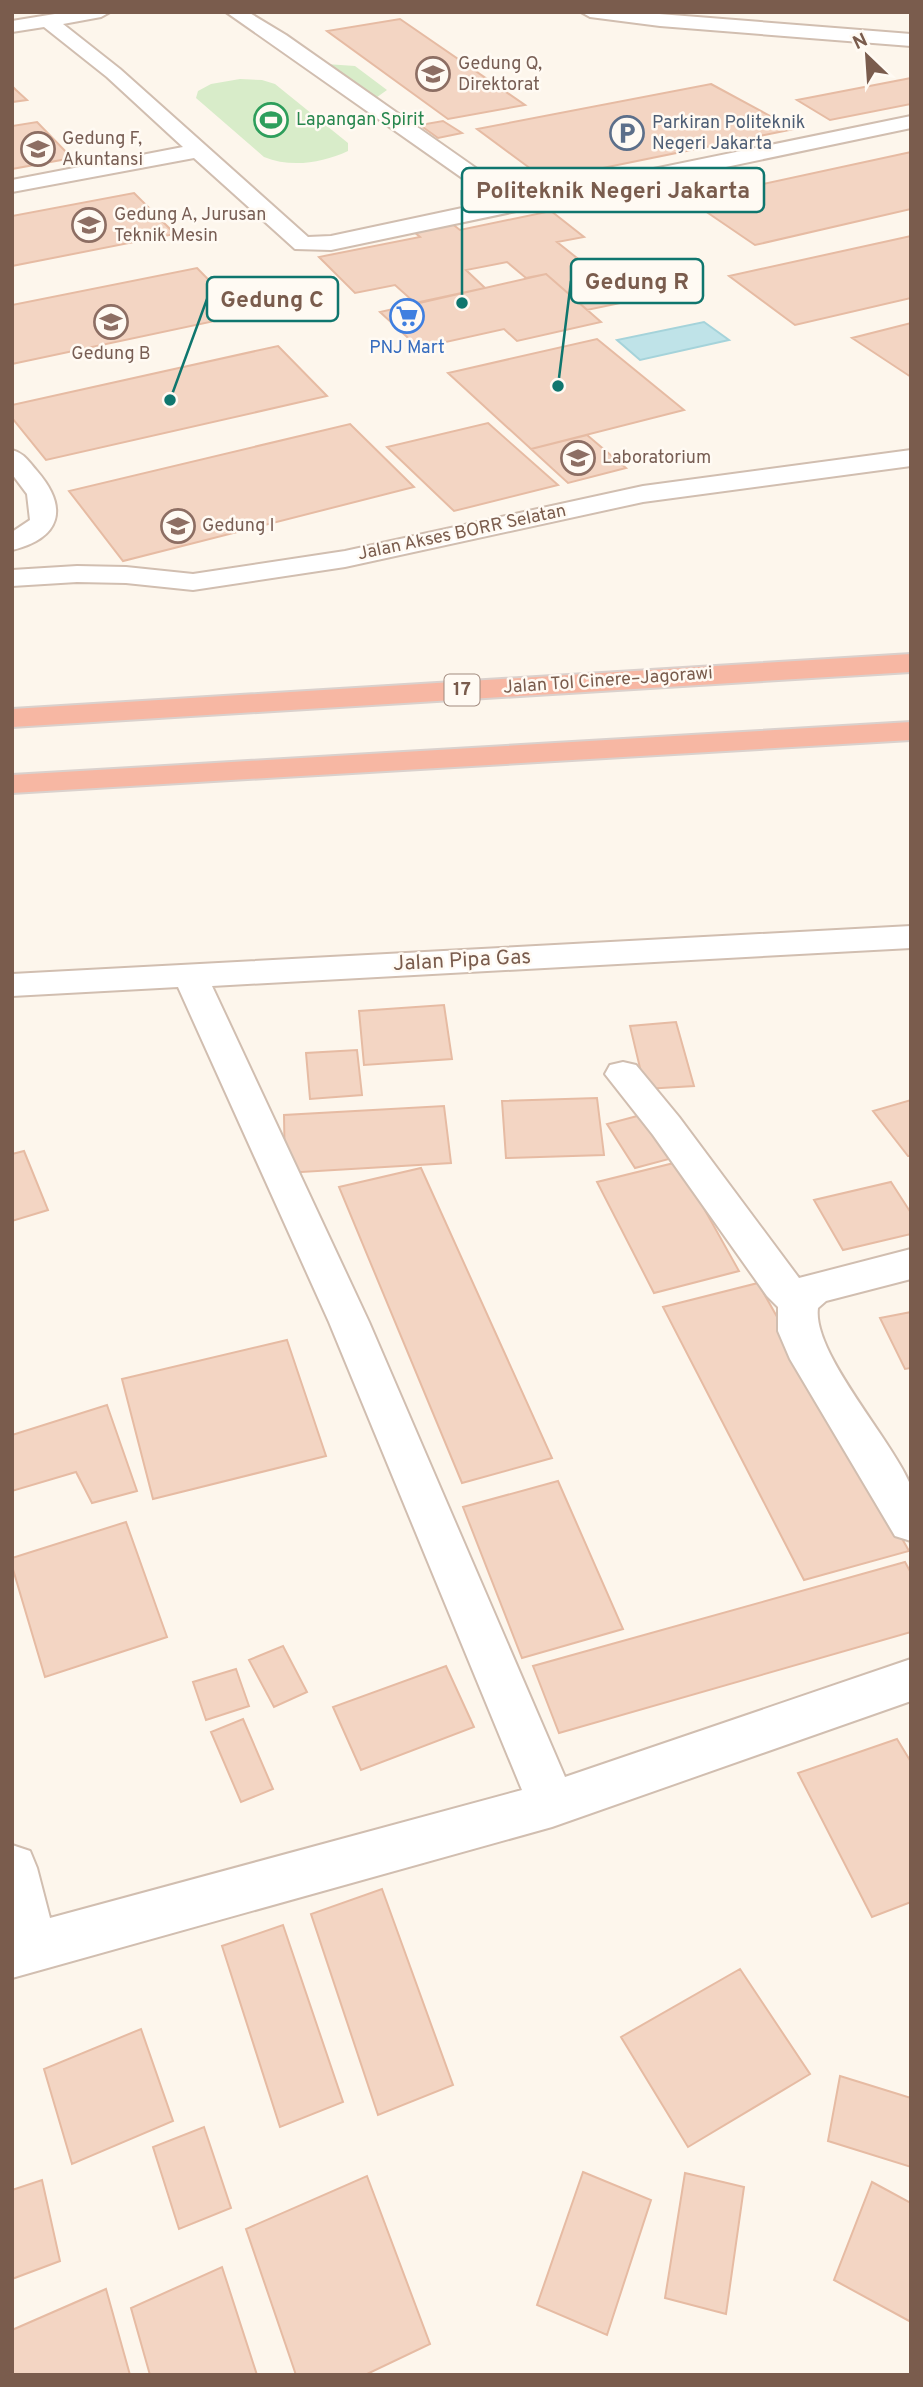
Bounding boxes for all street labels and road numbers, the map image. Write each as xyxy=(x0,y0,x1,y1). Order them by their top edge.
street label: Jalan Akses BORR Selatan xyxy=(356,500,568,566)
street label: Jalan Tol Cinere–Jagorawi xyxy=(502,662,714,700)
road number: 17 xyxy=(444,674,480,706)
street label: Jalan Pipa Gas xyxy=(392,944,532,978)

